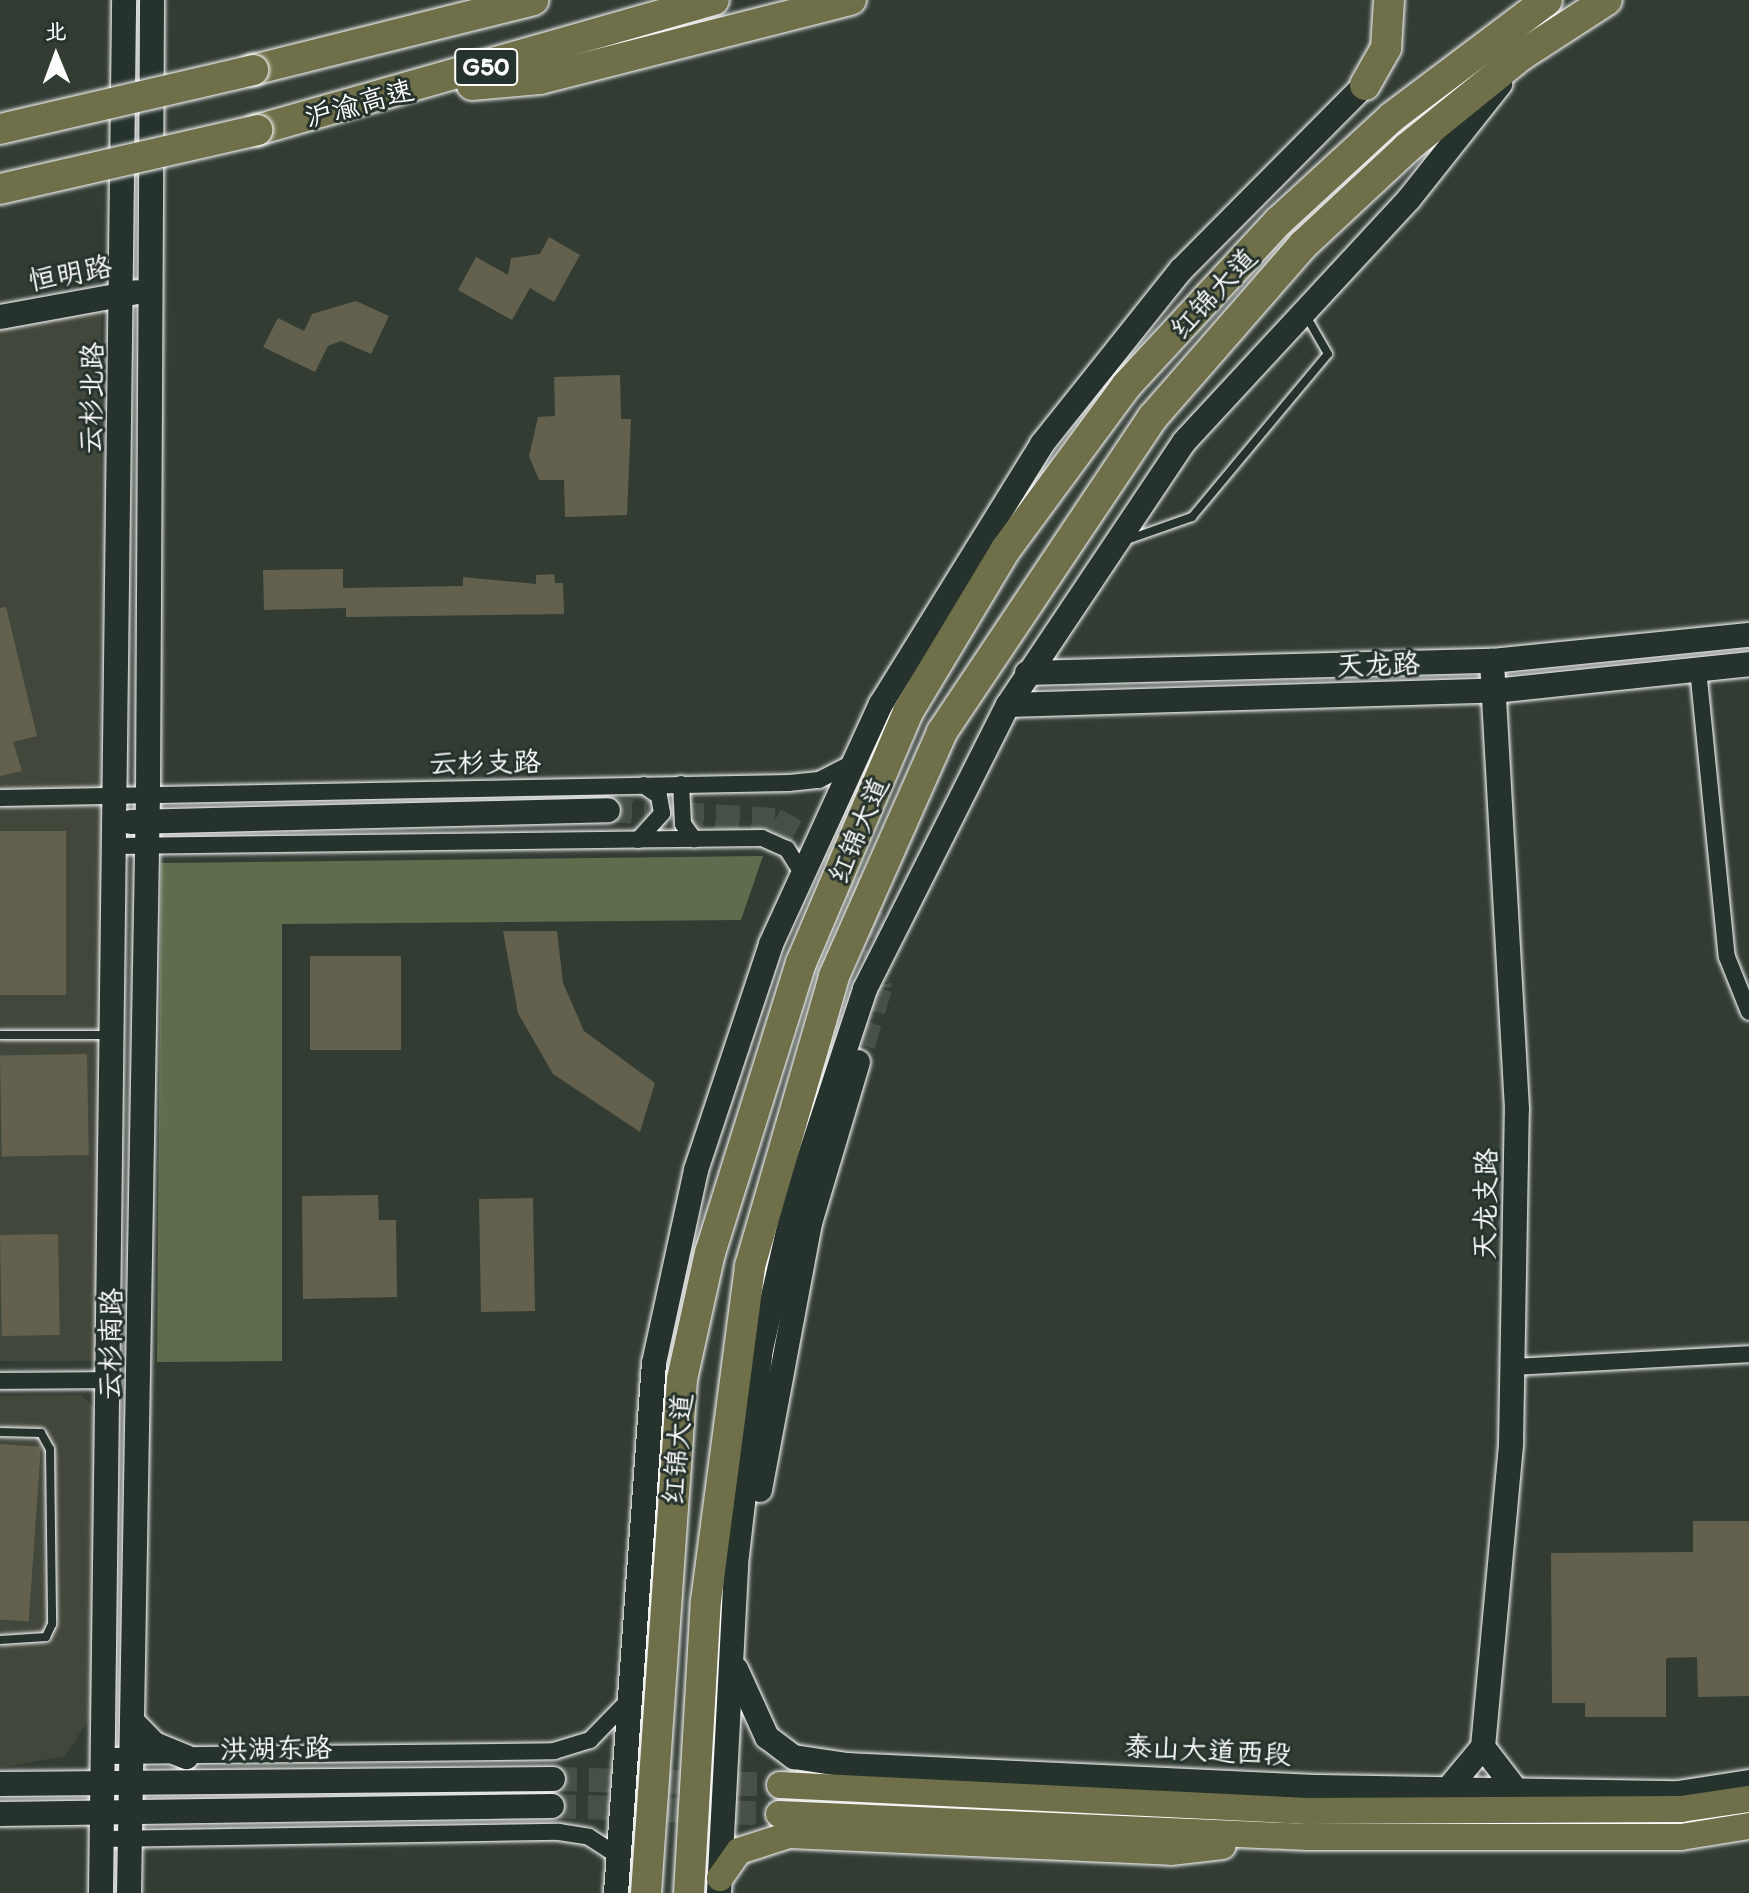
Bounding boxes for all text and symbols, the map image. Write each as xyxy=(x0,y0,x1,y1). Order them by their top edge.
north arrow xyxy=(16,16,96,96)
text: 北 xyxy=(44,18,67,45)
road number: G50 xyxy=(454,45,518,89)
street label: 沪渝高速 xyxy=(301,72,417,134)
street label: 红锦大道 xyxy=(1163,241,1263,345)
street label: 恒明路 xyxy=(26,248,114,298)
street label: 云杉北路 xyxy=(73,342,109,454)
street label: 天龙路 xyxy=(1335,646,1421,682)
street label: 云杉支路 xyxy=(429,744,541,780)
street label: 红锦大道 xyxy=(821,772,895,888)
street label: 天龙支路 xyxy=(1467,1148,1503,1260)
street label: 云杉南路 xyxy=(92,1288,128,1400)
street label: 红锦大道 xyxy=(655,1392,699,1506)
street label: 泰山大道西段 xyxy=(1123,1729,1293,1771)
street label: 洪湖东路 xyxy=(220,1730,332,1766)

